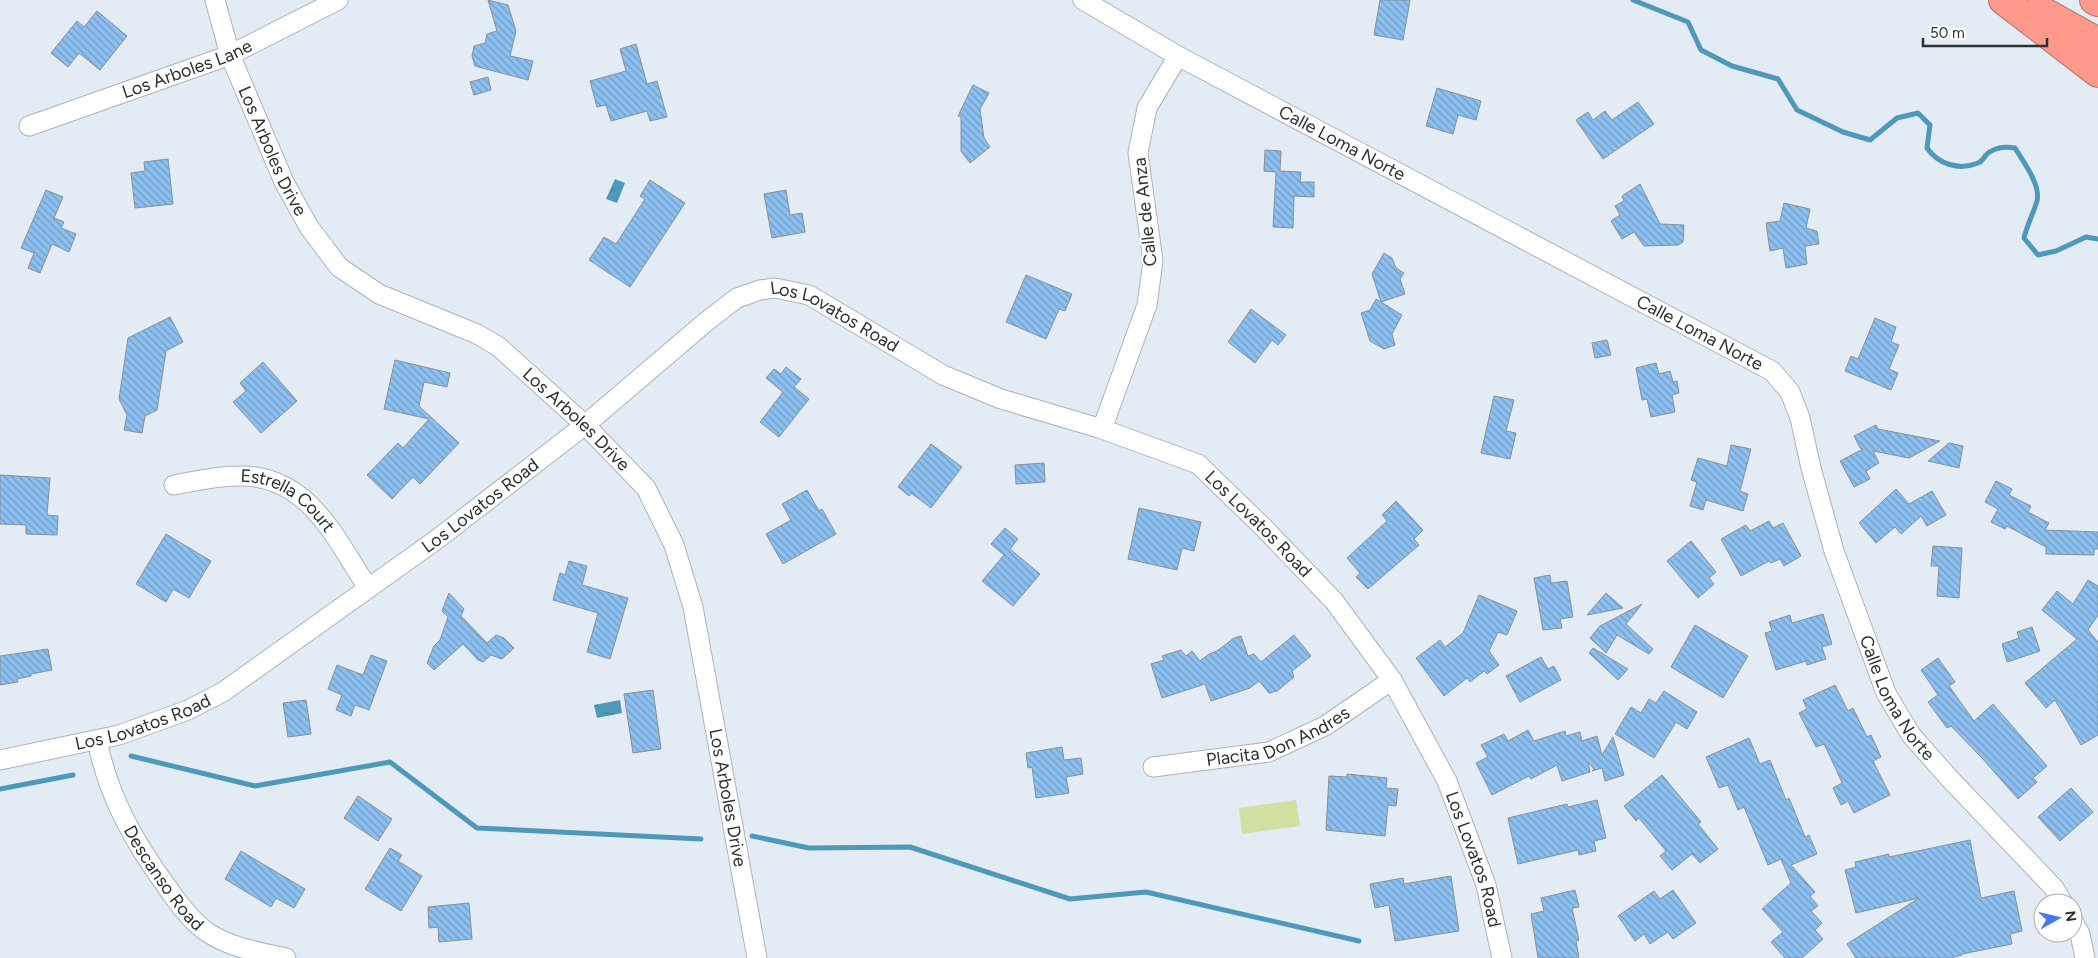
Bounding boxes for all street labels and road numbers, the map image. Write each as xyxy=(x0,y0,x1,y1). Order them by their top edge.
street label: Los Arboles Lane xyxy=(119,35,256,103)
street label: Los Arboles Drive xyxy=(234,83,312,220)
street label: Calle Loma Norte xyxy=(1275,100,1409,186)
street label: Calle de Anza xyxy=(1128,156,1162,268)
street label: Los Lovatos Road xyxy=(769,276,903,357)
street label: Calle Loma Norte xyxy=(1633,290,1767,375)
street label: Los Arboles Drive xyxy=(518,363,635,476)
street label: Los Lovatos Road xyxy=(417,454,543,558)
street label: Estrella Court xyxy=(240,465,340,536)
street label: Los Lovatos Road xyxy=(1200,466,1316,582)
street label: Calle Loma Norte xyxy=(1855,632,1940,765)
street label: Los Lovatos Road xyxy=(73,689,214,755)
street label: Placita Don Andres xyxy=(1205,701,1354,771)
street label: Los Arboles Drive xyxy=(704,727,751,869)
street label: Los Lovatos Road xyxy=(1441,788,1506,929)
street label: Descanso Road xyxy=(119,822,208,936)

